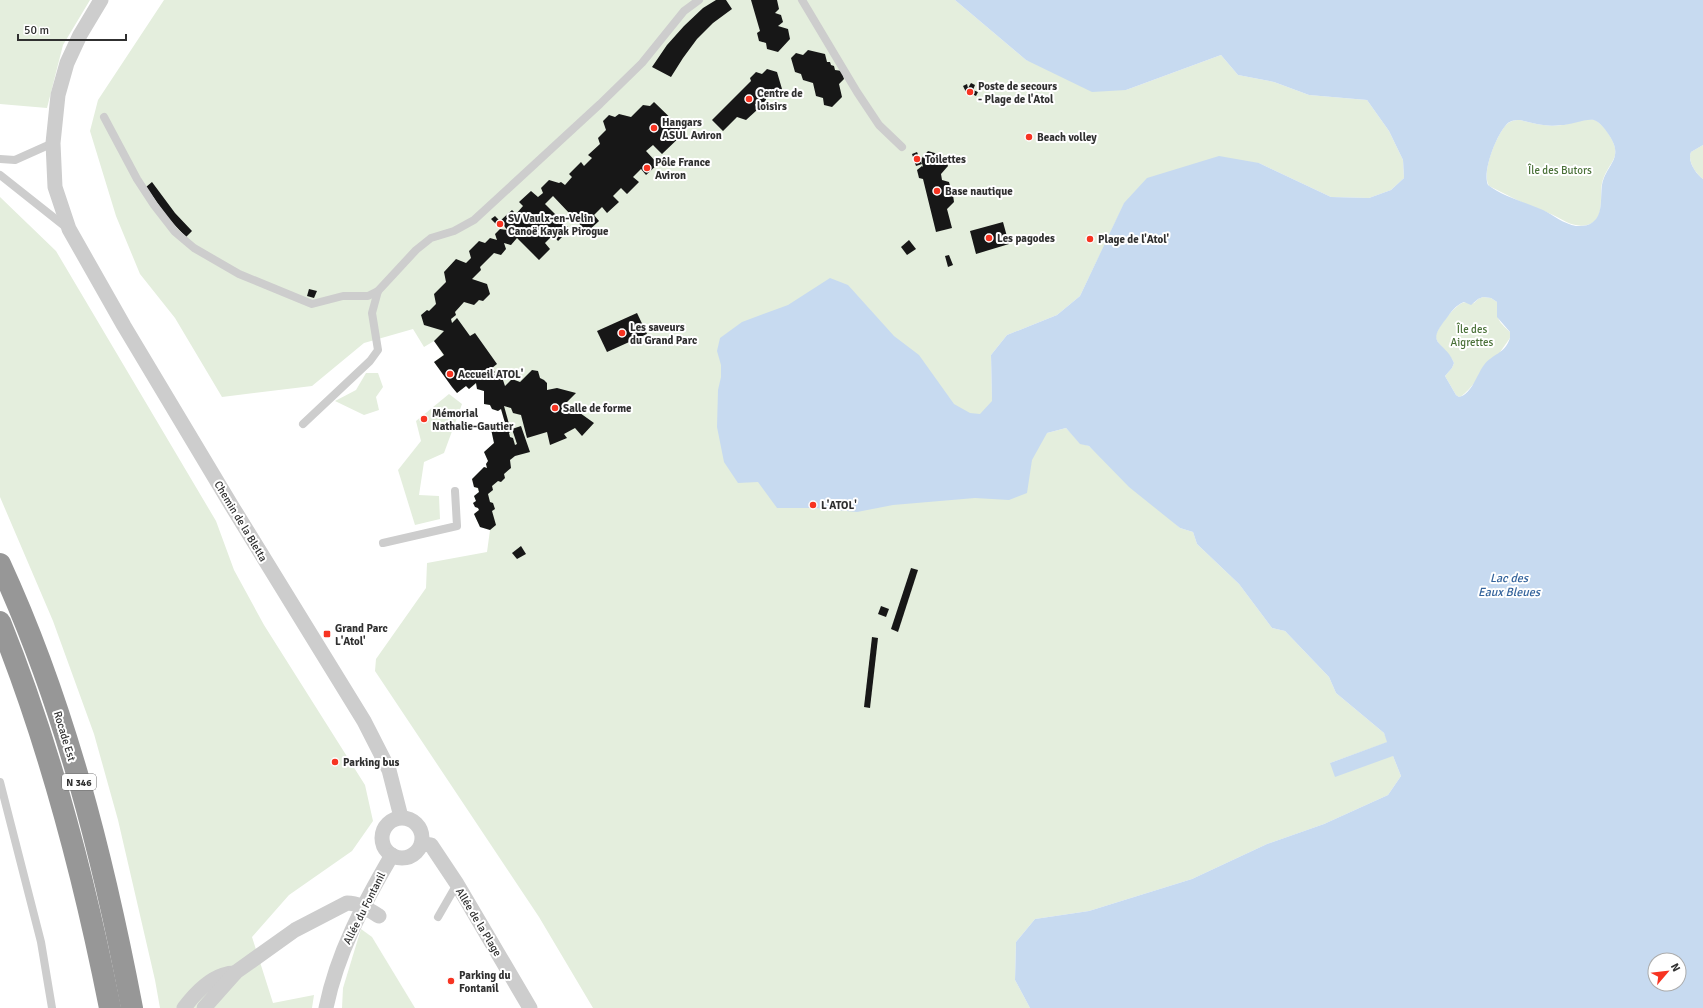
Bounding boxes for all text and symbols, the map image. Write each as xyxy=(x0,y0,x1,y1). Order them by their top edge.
scale bar xyxy=(18,16,126,42)
text: 50 m xyxy=(24,23,49,38)
place label: Poste de secours - Plage de l'Atol xyxy=(978,80,1057,106)
place label: Centre de loisirs xyxy=(757,87,803,113)
marker: Poste de secours - Plage de l'Atol xyxy=(965,87,975,97)
marker: Centre de loisirs xyxy=(744,94,754,104)
place label: Hangars ASUL Aviron xyxy=(662,116,722,142)
marker: Hangars ASUL Aviron xyxy=(649,123,659,133)
place label: Beach volley xyxy=(1037,131,1097,144)
marker: Beach volley xyxy=(1024,132,1034,142)
place label: Toilettes xyxy=(925,153,966,166)
marker: Toilettes xyxy=(912,154,922,164)
place label: Pôle France Aviron xyxy=(655,156,711,182)
marker: Pôle France Aviron xyxy=(642,163,652,173)
park label: Île des Butors xyxy=(1527,163,1592,177)
place label: Base nautique xyxy=(945,185,1013,198)
marker: Base nautique xyxy=(932,186,942,196)
place label: SV Vaulx-en-Velin Canoë Kayak Pirogue xyxy=(508,212,609,238)
marker: SV Vaulx-en-Velin Canoë Kayak Pirogue xyxy=(495,219,505,229)
place label: Les pagodes xyxy=(997,232,1055,245)
marker: Les pagodes xyxy=(984,233,994,243)
place label: Plage de l'Atol' xyxy=(1098,233,1169,246)
marker: Plage de l'Atol' xyxy=(1085,234,1095,244)
place label: Les saveurs du Grand Parc xyxy=(630,321,697,347)
park label: Île des Aigrettes xyxy=(1451,322,1494,349)
marker: Les saveurs du Grand Parc xyxy=(617,328,627,338)
place label: Accueil ATOL' xyxy=(458,368,524,381)
marker: Accueil ATOL' xyxy=(445,369,455,379)
place label: Salle de forme xyxy=(563,402,632,415)
marker: Salle de forme xyxy=(550,403,560,413)
place label: Mémorial Nathalie-Gautier xyxy=(432,407,514,433)
marker: Mémorial Nathalie-Gautier xyxy=(419,414,429,424)
street label: Chemin de la Bletta xyxy=(211,479,270,564)
place label: L'ATOL' xyxy=(821,499,857,512)
marker: L'ATOL' xyxy=(808,500,818,510)
water label: Lac des Eaux Bleues xyxy=(1478,571,1542,600)
place label: Grand Parc L'Atol' xyxy=(335,622,388,648)
marker: Grand Parc L'Atol' xyxy=(322,629,332,639)
street label: Rocade Est xyxy=(51,710,78,763)
place label: Parking bus xyxy=(343,756,399,769)
marker: Parking bus xyxy=(330,757,340,767)
road number: N 346 xyxy=(62,774,96,790)
street label: Allée du Fontanil xyxy=(341,870,388,947)
street label: Allée de la Plage xyxy=(453,886,504,959)
north arrow xyxy=(1647,952,1687,992)
text: N xyxy=(1668,961,1683,974)
place label: Parking du Fontanil xyxy=(459,969,511,995)
marker: Parking du Fontanil xyxy=(446,976,456,986)

